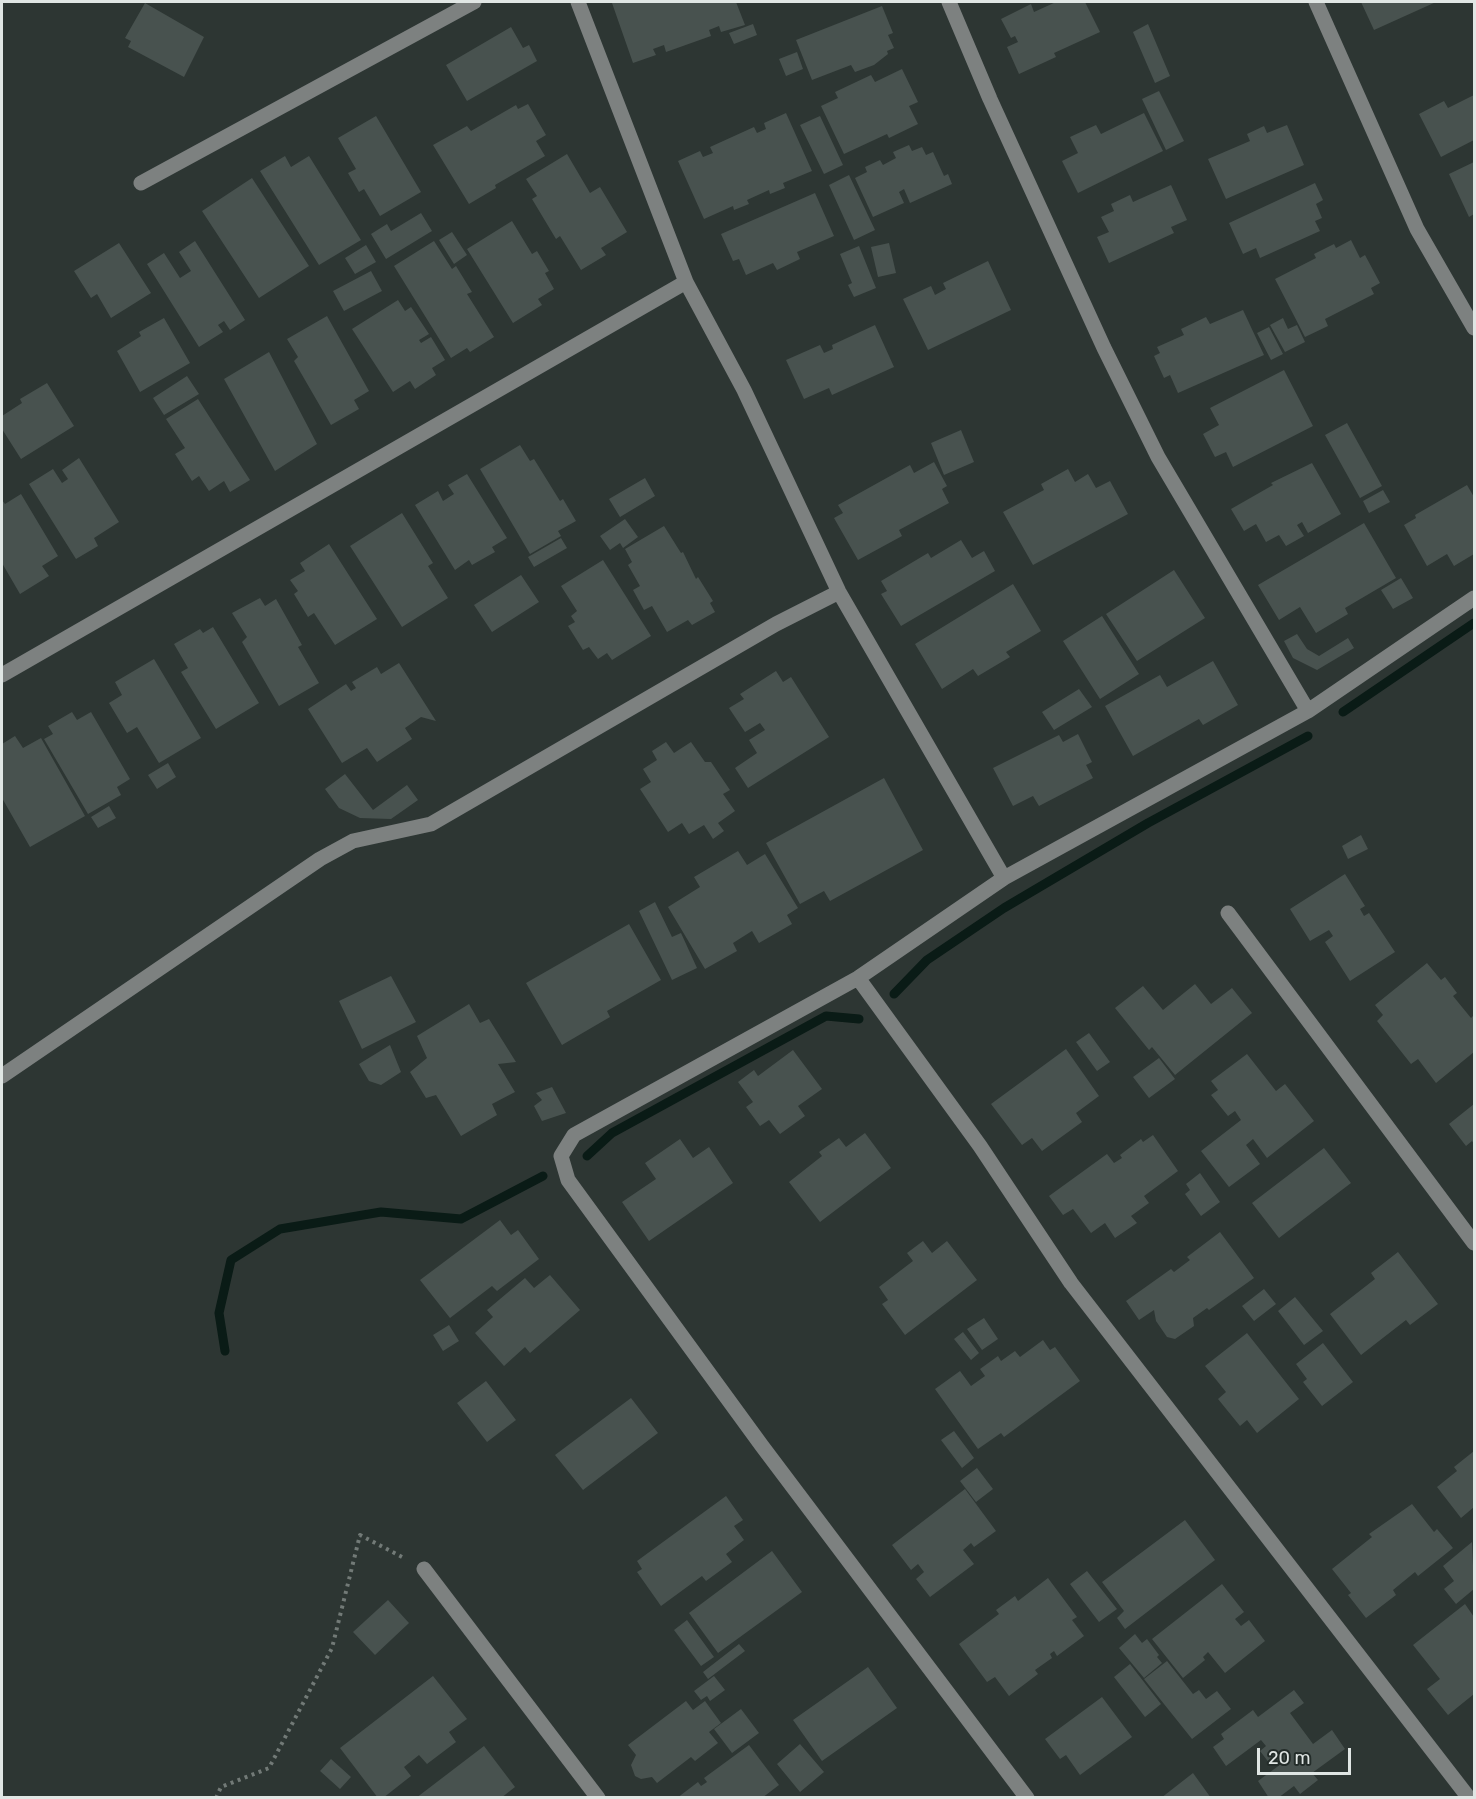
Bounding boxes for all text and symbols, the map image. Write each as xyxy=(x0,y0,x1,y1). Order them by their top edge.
scale bar xyxy=(1260,1736,1354,1774)
text: 20 m xyxy=(1268,1747,1310,1769)

